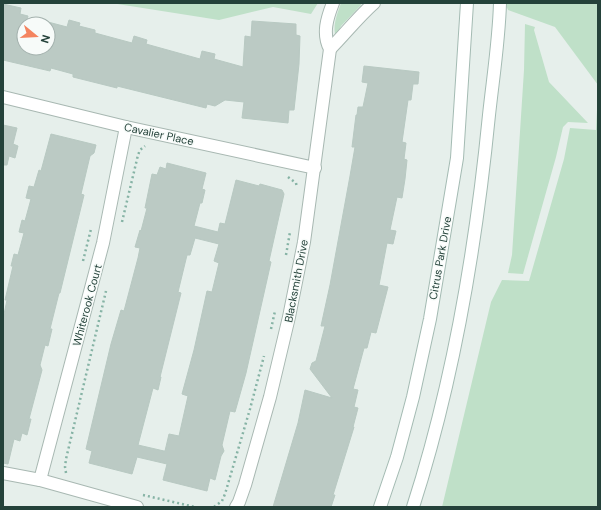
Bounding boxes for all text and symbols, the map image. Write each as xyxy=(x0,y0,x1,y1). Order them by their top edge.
north arrow xyxy=(16,16,56,56)
text: N xyxy=(38,33,53,45)
street label: Cavalier Place xyxy=(123,120,195,148)
street label: Citrus Park Drive xyxy=(426,215,454,301)
street label: Blacksmith Drive xyxy=(281,238,311,324)
street label: Whiterook Court xyxy=(69,262,105,348)

